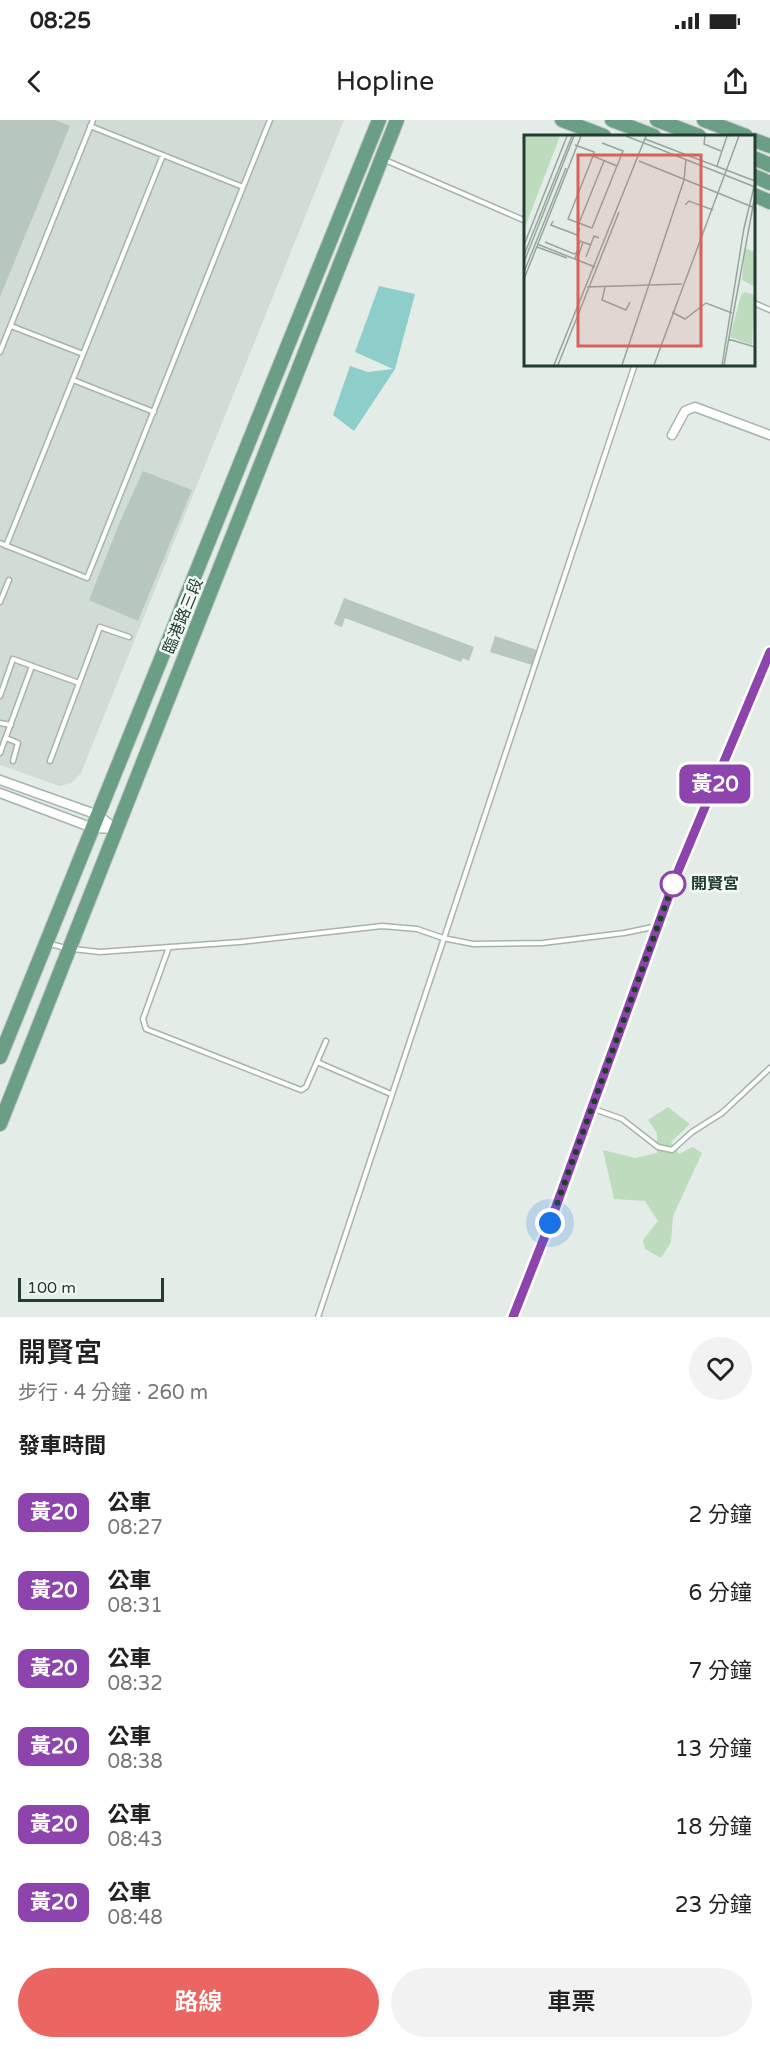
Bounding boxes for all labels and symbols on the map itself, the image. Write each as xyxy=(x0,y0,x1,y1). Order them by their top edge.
inset map xyxy=(524,135,755,366)
street label: 臨港路三段 xyxy=(159,575,207,657)
line badge: 黃20 xyxy=(680,764,750,804)
marker: 開賢宮 xyxy=(660,871,686,897)
place label: 開賢宮 xyxy=(691,874,739,894)
your location xyxy=(535,1208,565,1238)
scale bar xyxy=(18,1275,164,1302)

